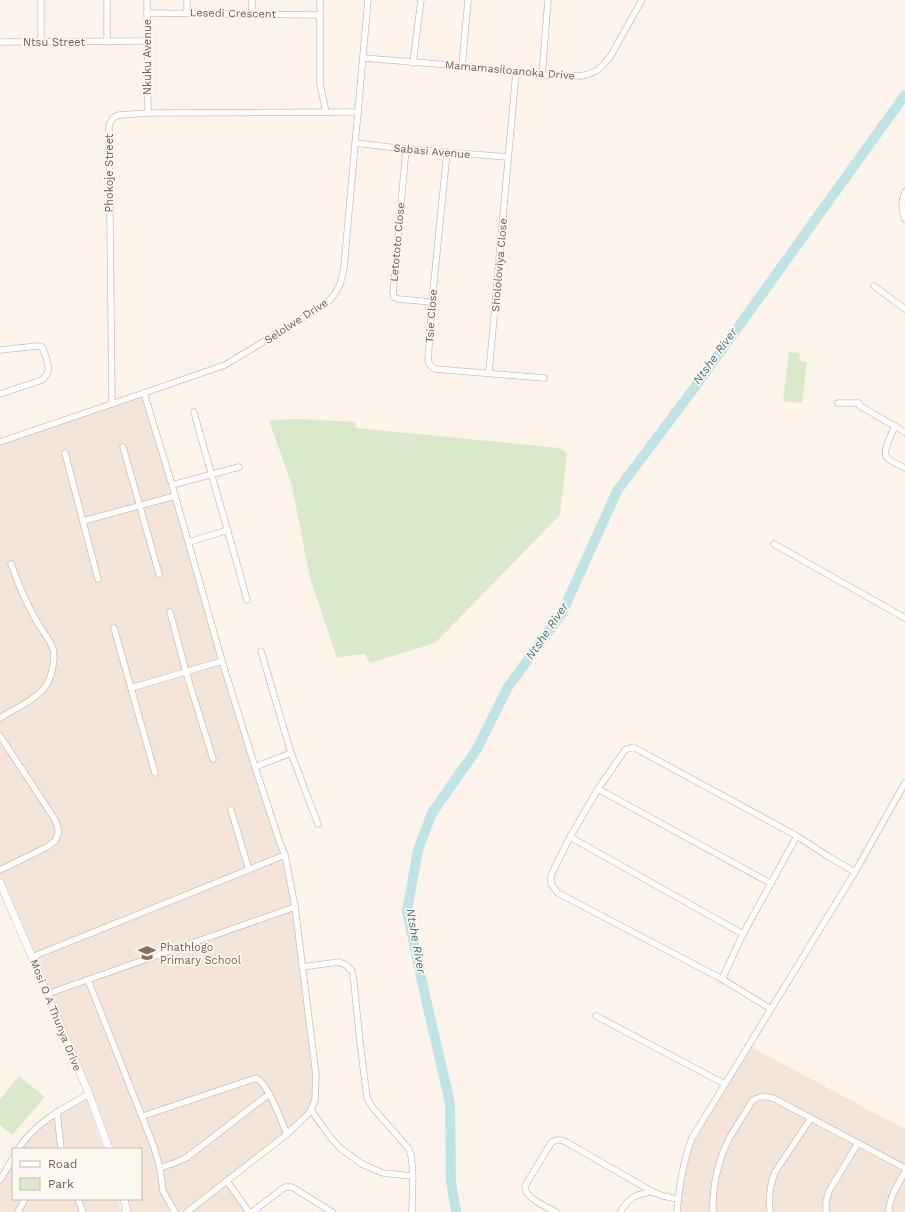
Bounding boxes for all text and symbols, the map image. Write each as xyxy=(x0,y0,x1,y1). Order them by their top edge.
street label: Lesedi Crescent xyxy=(190,6,277,21)
street label: Nkuku Avenue xyxy=(141,19,154,95)
street label: Ntsu Street xyxy=(23,36,85,49)
street label: Mamamasiloanoka Drive xyxy=(444,58,576,83)
street label: Phokoje Street xyxy=(103,133,116,212)
street label: Sabasi Avenue xyxy=(393,142,471,161)
street label: Letototo Close xyxy=(388,202,407,282)
street label: Shololoviya Close xyxy=(489,218,510,312)
street label: Tsie Close xyxy=(423,289,440,343)
street label: Selolwe Drive xyxy=(262,296,330,347)
water label: Ntshe River xyxy=(690,324,741,387)
water label: Ntshe River xyxy=(523,599,572,662)
water label: Ntshe River xyxy=(403,907,429,976)
place label: Phathlogo Primary School xyxy=(160,941,242,967)
school or university icon: Phathlogo Primary School xyxy=(137,943,157,963)
street label: Mosi O A Thunya Drive xyxy=(27,957,84,1073)
legend xyxy=(12,1148,142,1200)
text: Road xyxy=(48,1157,77,1171)
text: Park xyxy=(48,1177,74,1191)

